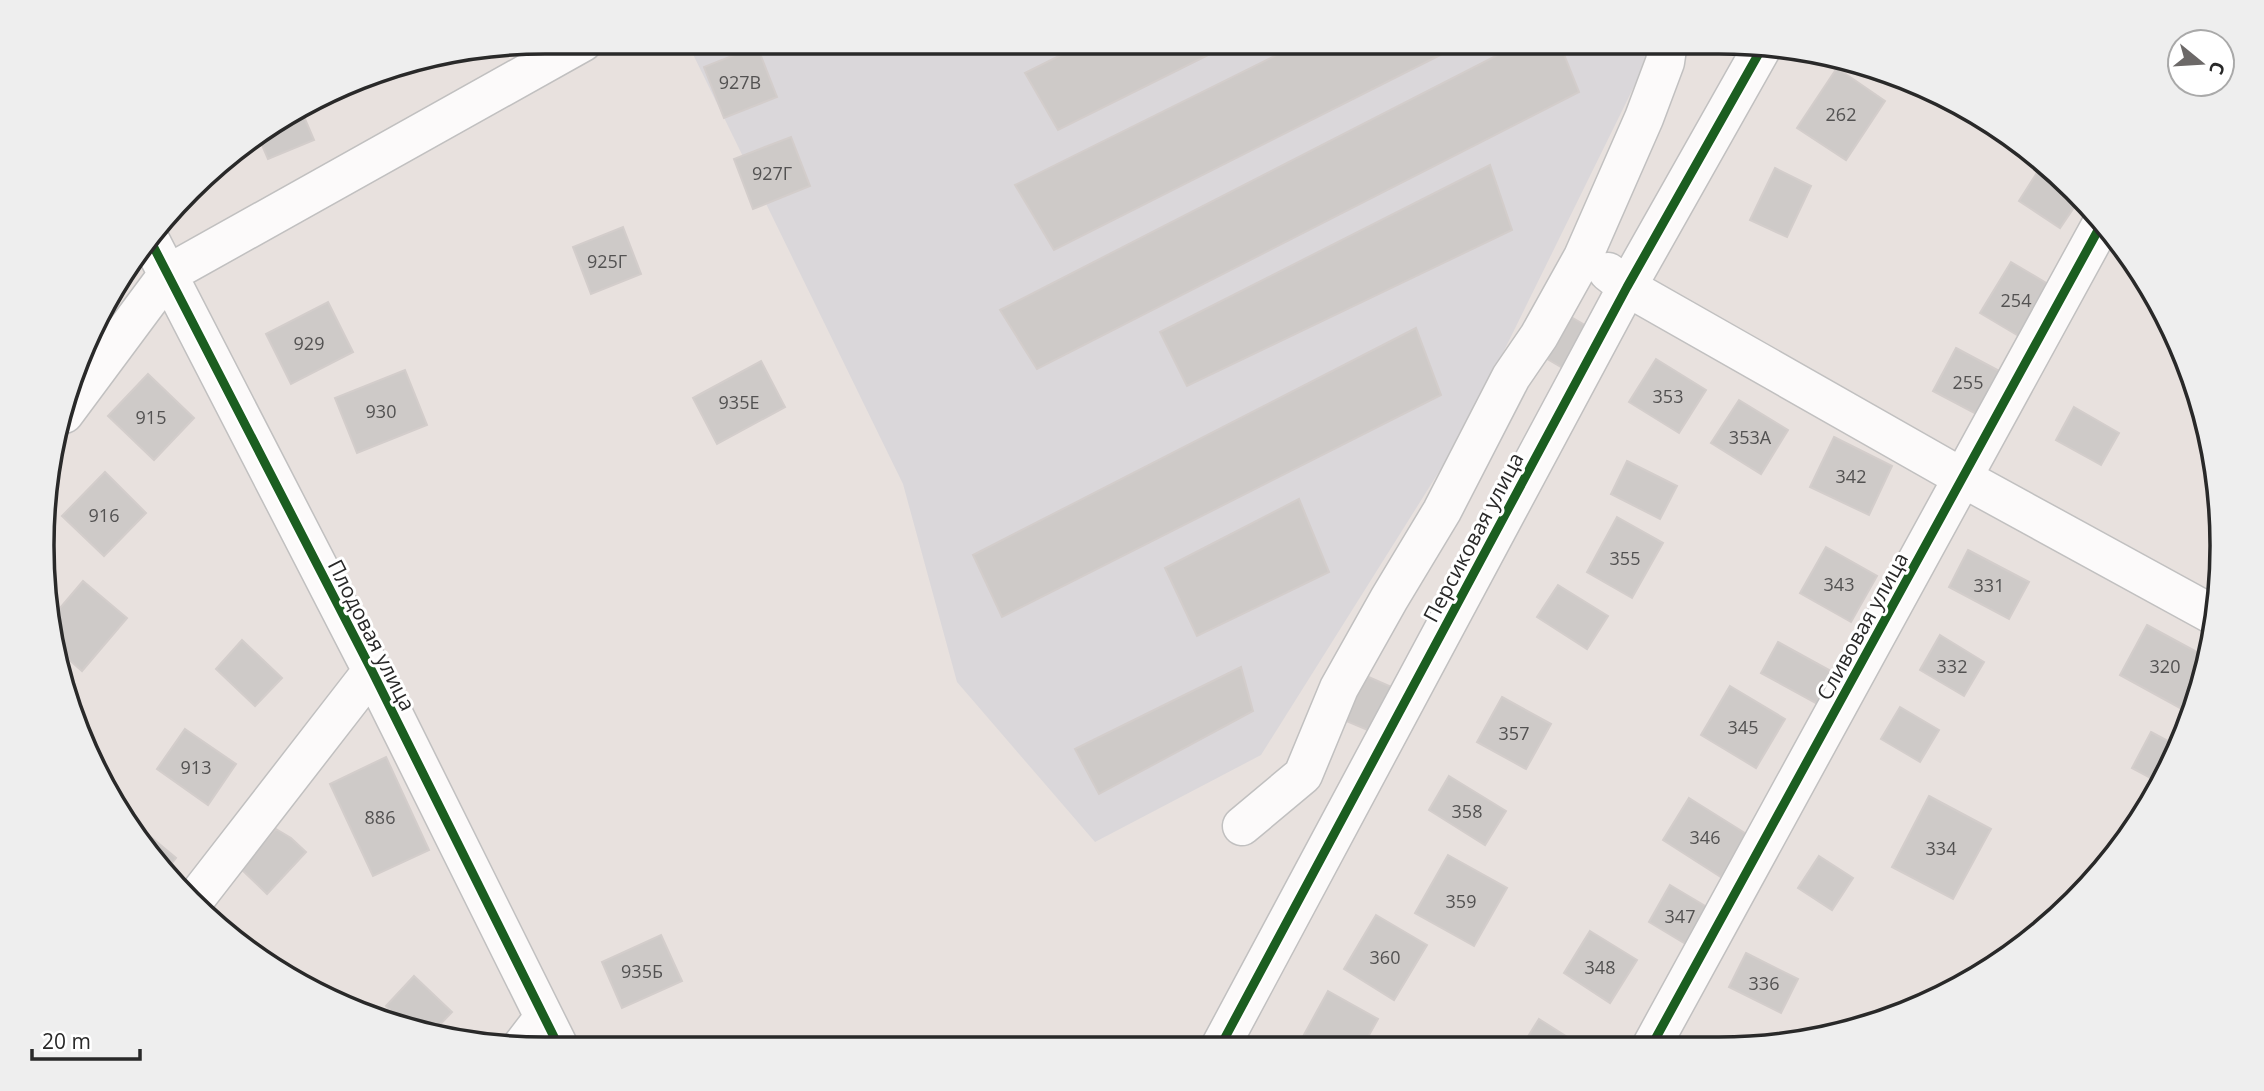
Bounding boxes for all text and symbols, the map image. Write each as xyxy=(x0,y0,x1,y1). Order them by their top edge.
north arrow xyxy=(2166,28,2236,98)
text: С xyxy=(2203,58,2231,78)
house number: 927В xyxy=(719,70,761,94)
house number: 262 xyxy=(1826,102,1856,126)
house number: 927Г xyxy=(752,161,792,185)
house number: 925Г xyxy=(587,249,627,273)
house number: 254 xyxy=(2001,288,2031,312)
house number: 929 xyxy=(294,331,324,355)
house number: 255 xyxy=(1953,370,1983,394)
house number: 353 xyxy=(1653,384,1683,408)
house number: 935Е xyxy=(719,390,759,414)
house number: 930 xyxy=(366,399,396,423)
house number: 915 xyxy=(136,405,166,429)
house number: 353А xyxy=(1729,425,1772,449)
street label: Персиковая улица xyxy=(1416,447,1530,627)
house number: 342 xyxy=(1836,464,1866,488)
house number: 916 xyxy=(89,503,119,527)
house number: 355 xyxy=(1610,546,1640,570)
street label: Сливовая улица xyxy=(1810,547,1914,705)
street label: Плодовая улица xyxy=(322,555,422,715)
house number: 343 xyxy=(1824,572,1854,596)
house number: 331 xyxy=(1974,573,2004,597)
house number: 332 xyxy=(1937,654,1967,678)
house number: 320 xyxy=(2150,654,2180,678)
house number: 345 xyxy=(1728,715,1758,739)
house number: 357 xyxy=(1499,721,1529,745)
house number: 913 xyxy=(181,755,211,779)
house number: 358 xyxy=(1452,799,1482,823)
house number: 886 xyxy=(365,805,395,829)
house number: 346 xyxy=(1690,825,1720,849)
house number: 334 xyxy=(1926,836,1956,860)
house number: 359 xyxy=(1446,889,1476,913)
house number: 347 xyxy=(1665,904,1695,928)
house number: 360 xyxy=(1370,945,1400,969)
house number: 348 xyxy=(1585,955,1615,979)
house number: 935Б xyxy=(621,959,663,983)
house number: 336 xyxy=(1749,971,1779,995)
scale bar xyxy=(32,1018,140,1062)
text: 20 m xyxy=(42,1027,91,1055)

